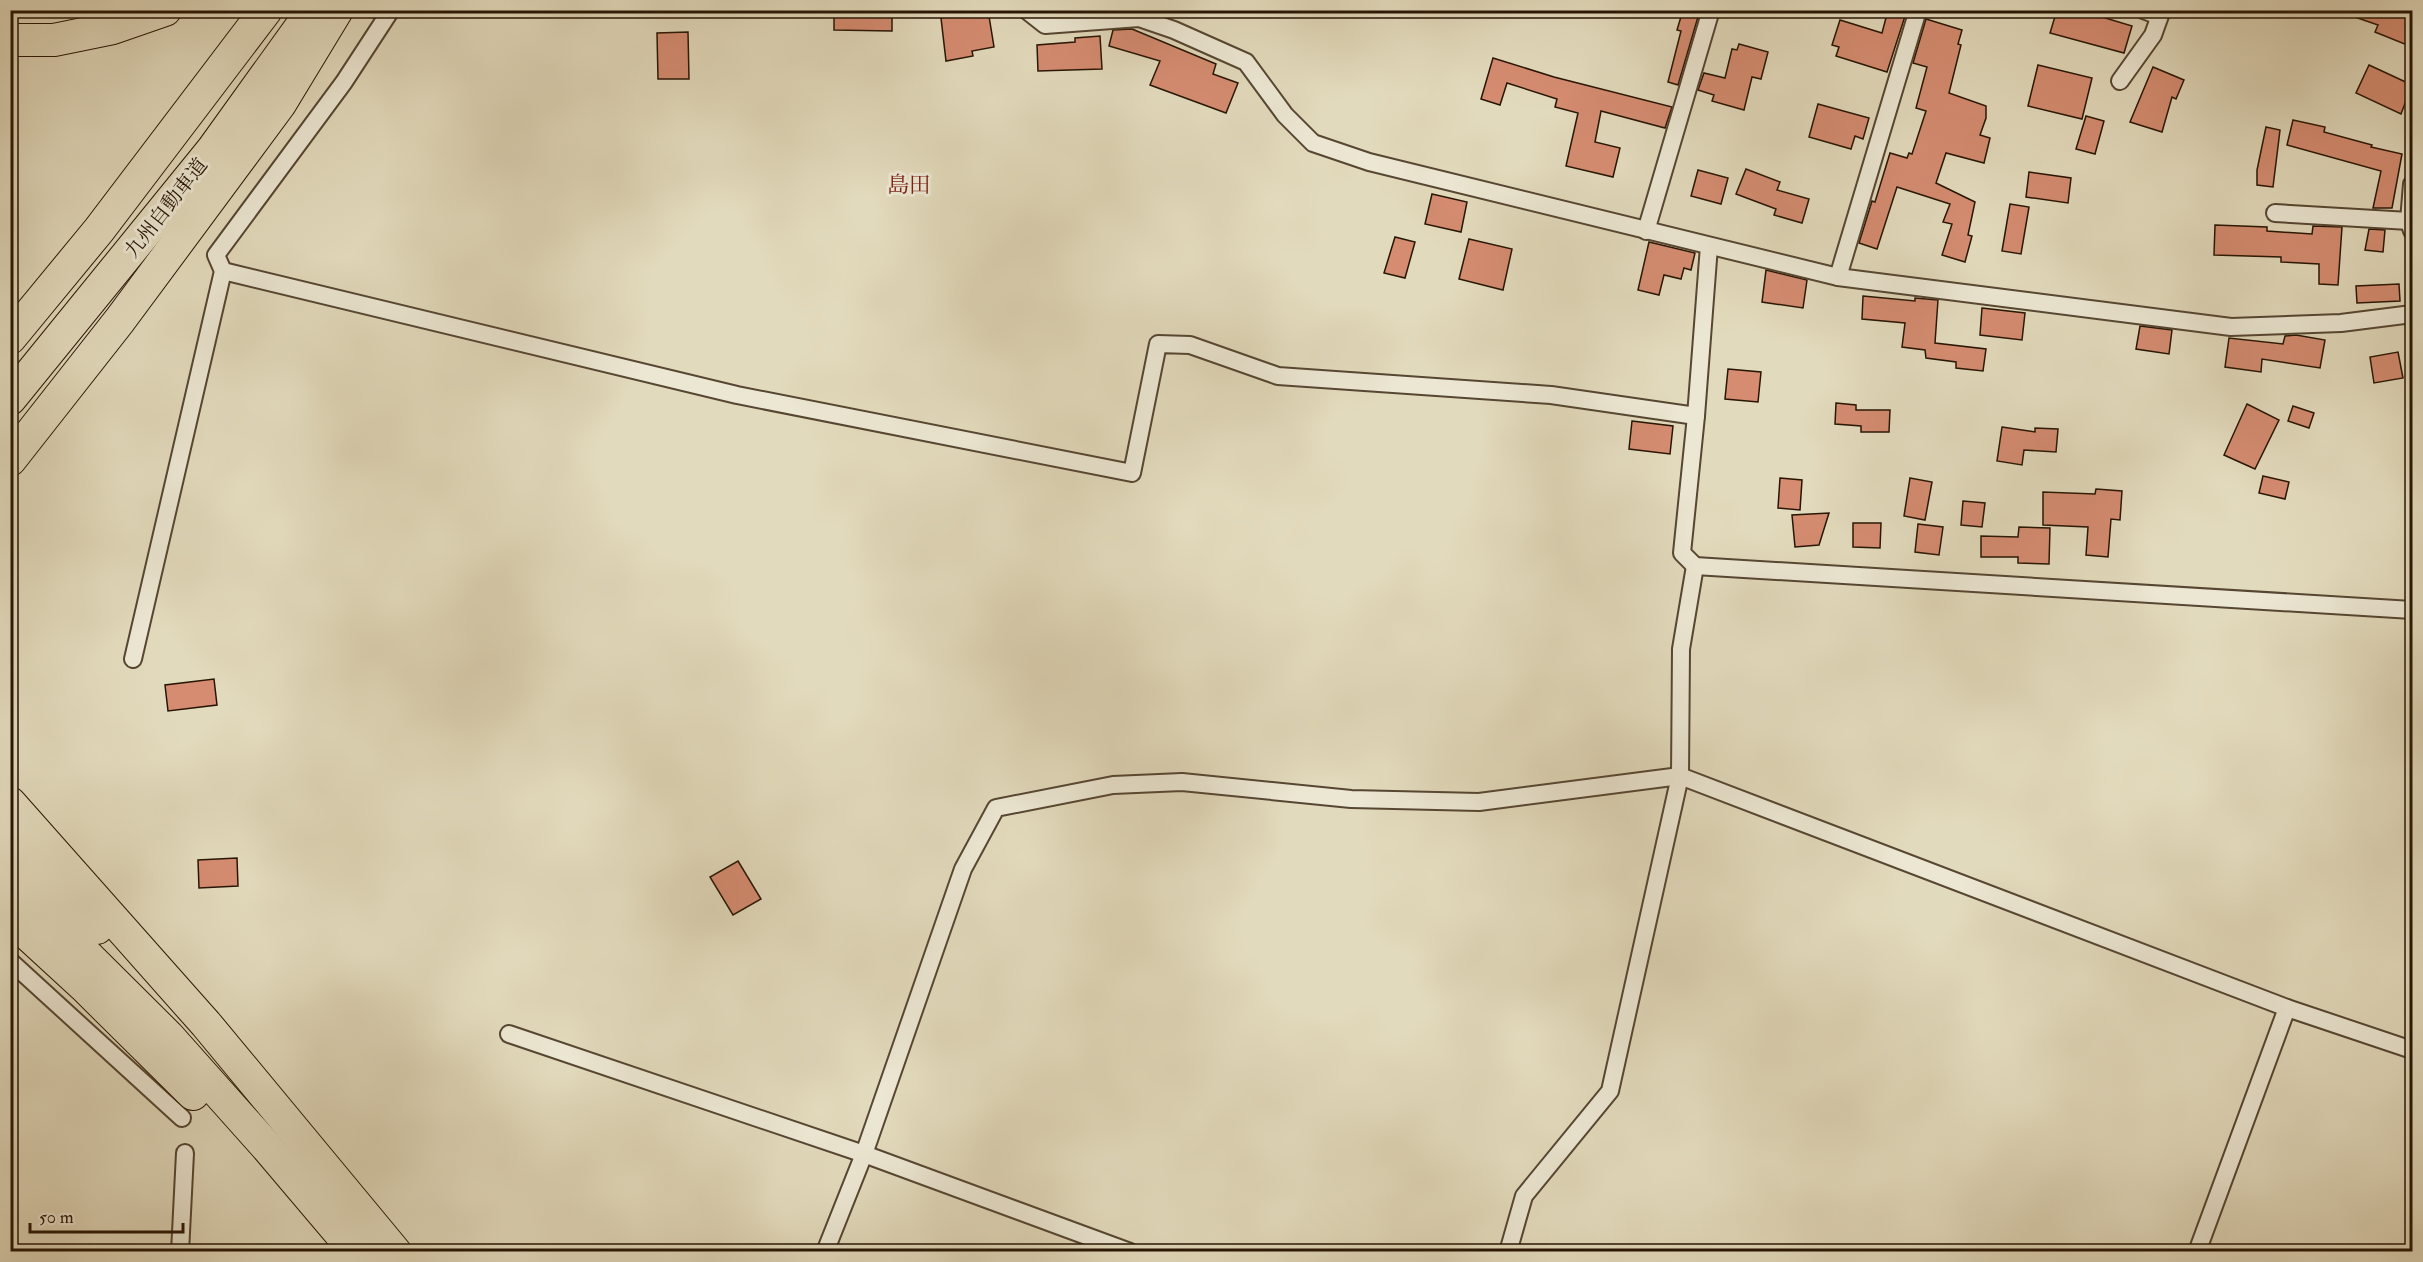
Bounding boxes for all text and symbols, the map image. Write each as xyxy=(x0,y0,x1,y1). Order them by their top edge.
street label: 九州自動車道 xyxy=(119,153,213,263)
district label: 島田 xyxy=(887,171,931,199)
scale bar xyxy=(30,1196,183,1234)
text: 50 m xyxy=(39,1206,74,1229)

